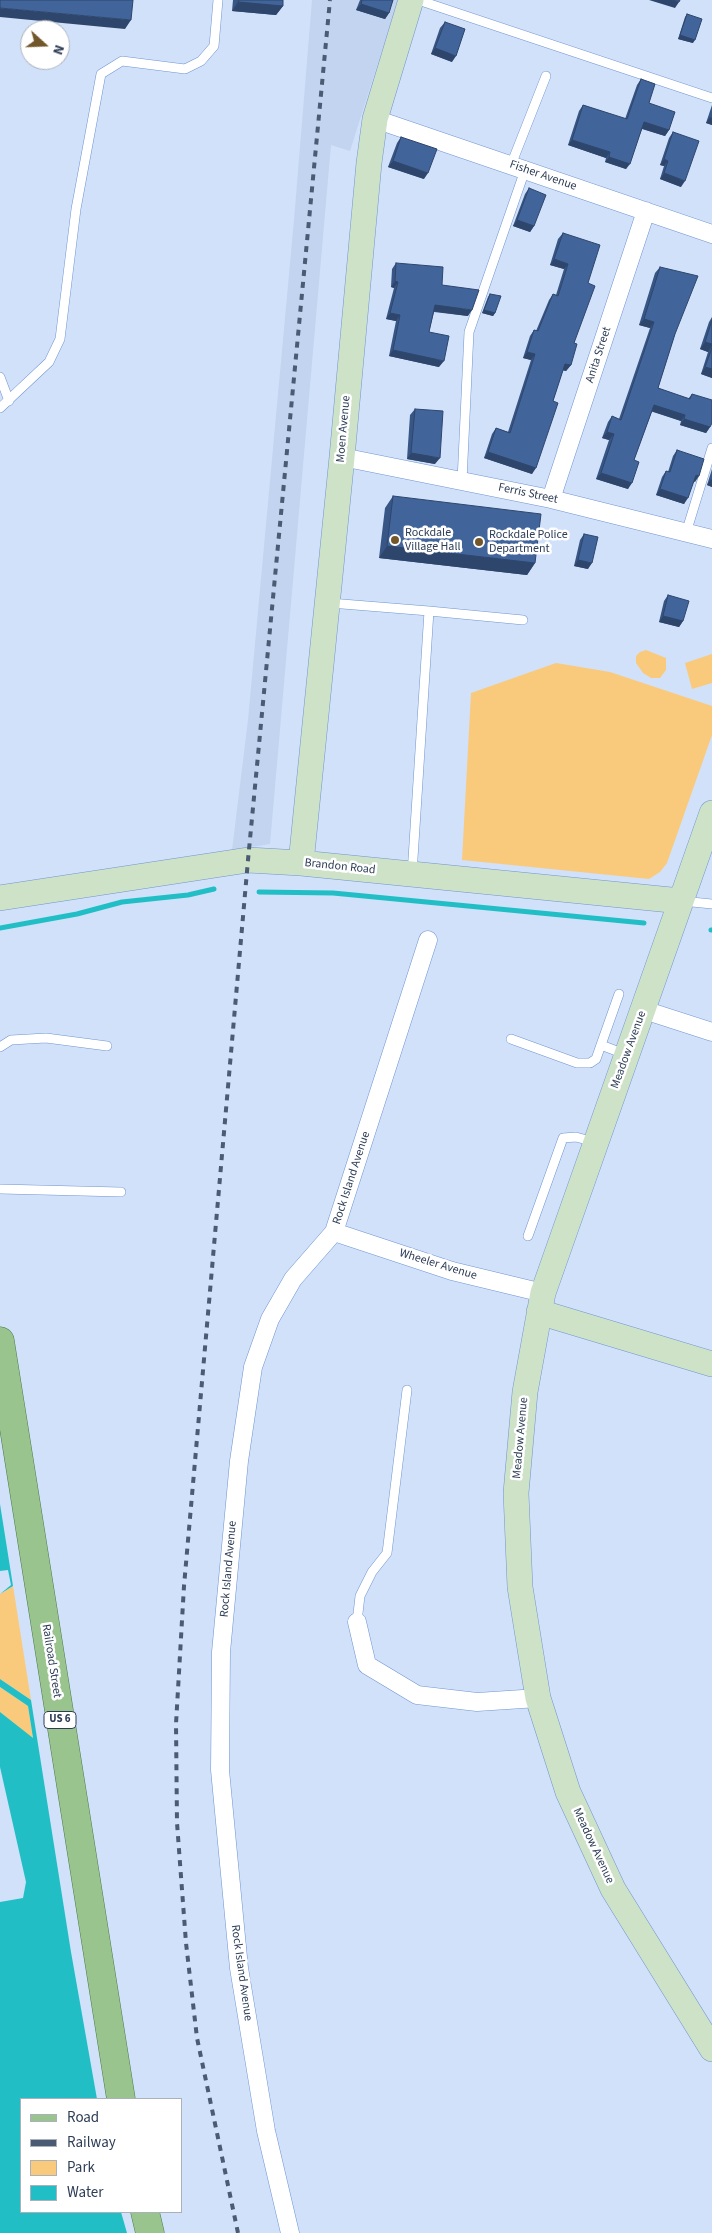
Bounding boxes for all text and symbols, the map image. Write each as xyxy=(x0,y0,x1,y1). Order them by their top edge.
north arrow xyxy=(20,20,70,70)
text: N xyxy=(47,42,69,58)
street label: Fisher Avenue xyxy=(508,158,578,194)
street label: Anita Street xyxy=(583,325,615,385)
street label: Moen Avenue xyxy=(334,395,354,463)
street label: Ferris Street xyxy=(497,481,559,507)
place label: Rockdale Village Hall xyxy=(405,526,461,554)
place label: Rockdale Police Department xyxy=(489,528,568,556)
marker: Rockdale Village Hall xyxy=(389,534,401,546)
marker: Rockdale Police Department xyxy=(473,536,485,548)
street label: Brandon Road xyxy=(304,856,376,878)
street label: Meadow Avenue xyxy=(608,1009,650,1091)
street label: Rock Island Avenue xyxy=(330,1130,374,1226)
street label: Wheeler Avenue xyxy=(397,1246,479,1284)
street label: Meadow Avenue xyxy=(510,1397,532,1479)
street label: Rock Island Avenue xyxy=(218,1520,240,1618)
street label: Railroad Street xyxy=(38,1623,64,1699)
road number: US 6 xyxy=(44,1712,76,1728)
street label: Meadow Avenue xyxy=(569,1806,617,1886)
street label: Rock Island Avenue xyxy=(227,1924,255,2022)
legend xyxy=(20,2098,182,2213)
text: Road xyxy=(67,2107,99,2128)
text: Railway xyxy=(67,2132,116,2153)
text: Park xyxy=(67,2157,95,2178)
text: Water xyxy=(67,2182,103,2203)

